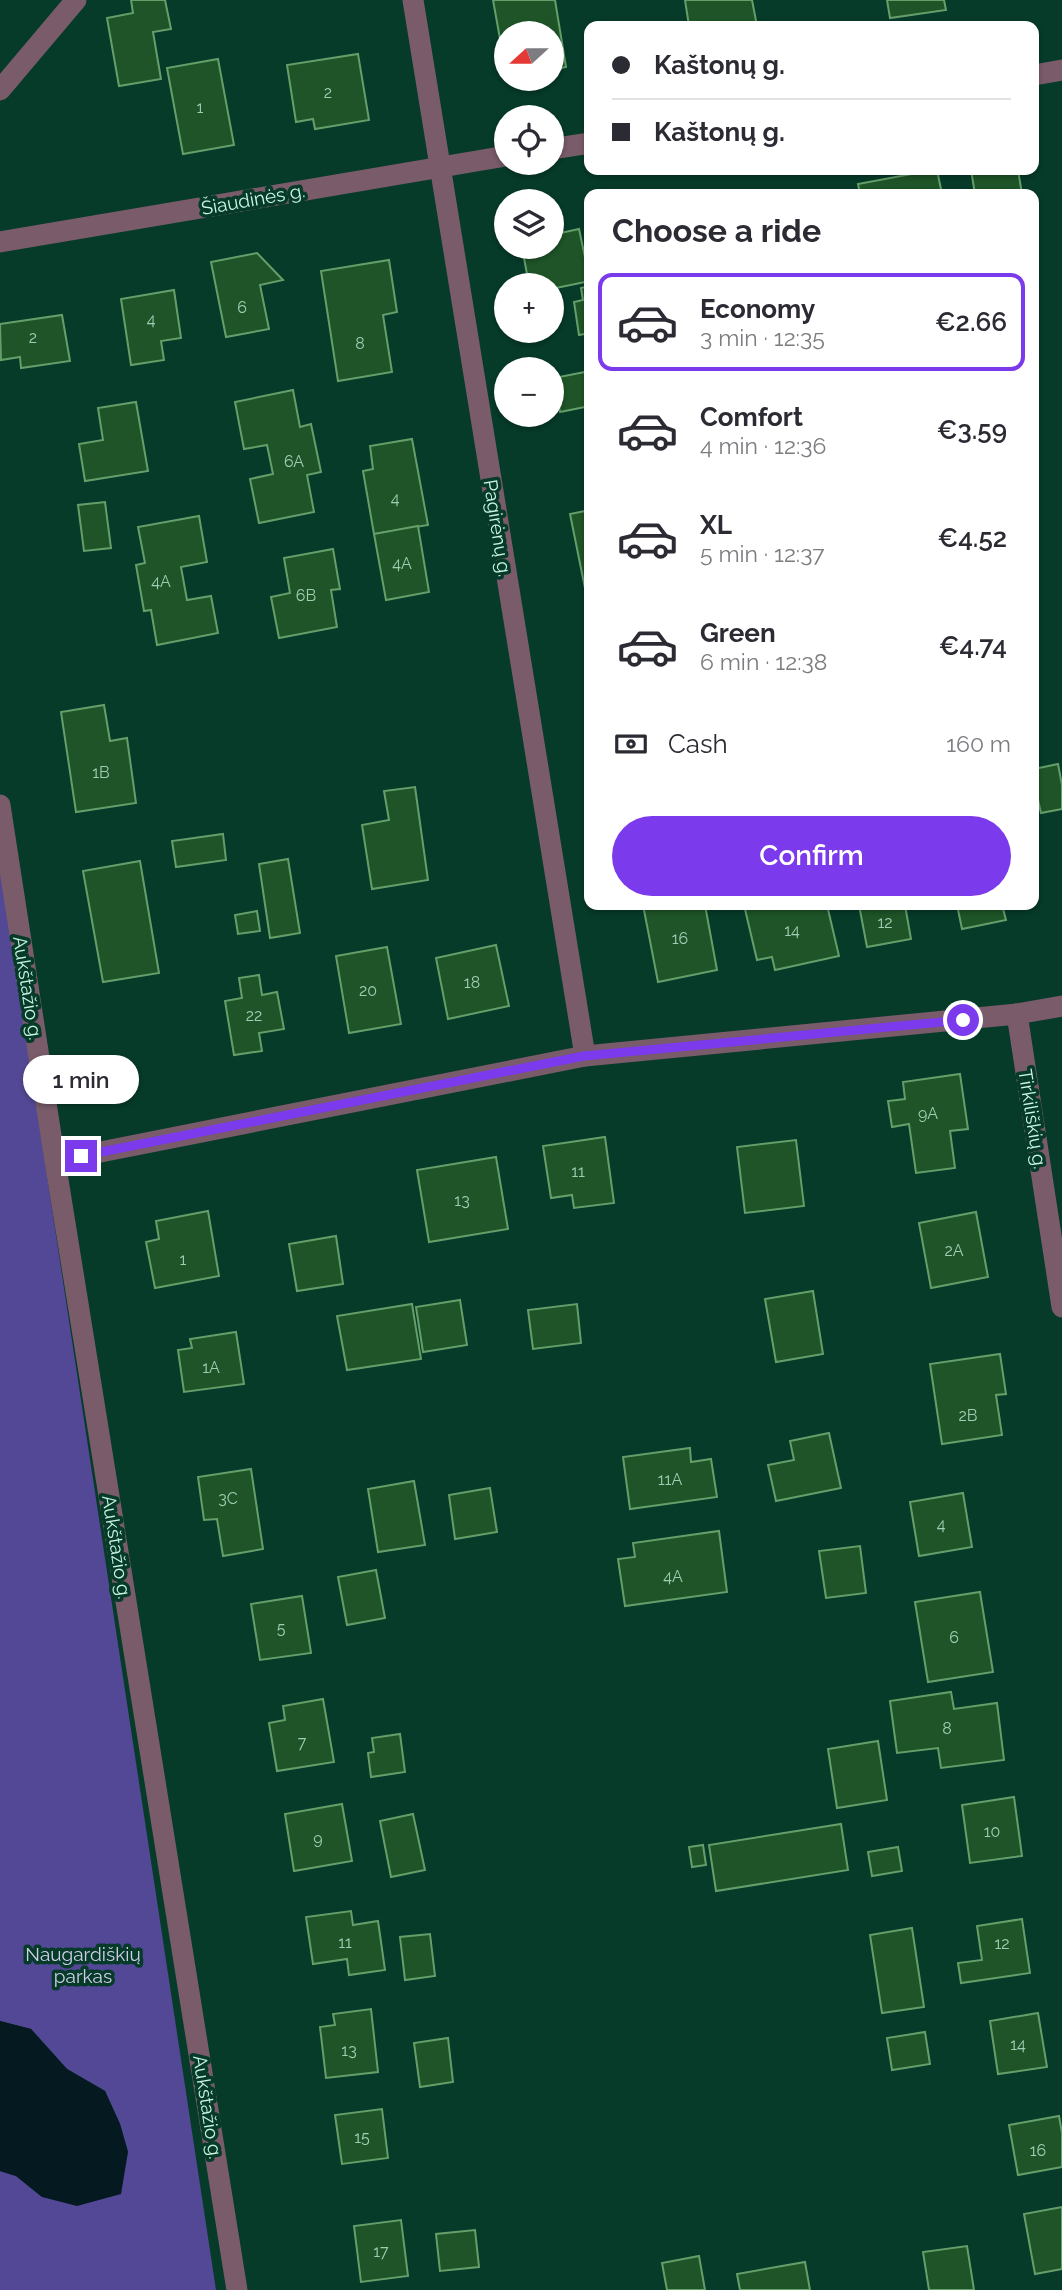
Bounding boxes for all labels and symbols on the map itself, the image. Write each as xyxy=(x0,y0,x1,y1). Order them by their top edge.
north arrow xyxy=(494,21,564,91)
house number: 2 xyxy=(324,83,332,102)
house number: 1 xyxy=(197,98,204,117)
street label: Šiaudinės g. xyxy=(199,179,307,219)
house number: 6 xyxy=(237,298,247,317)
house number: 4 xyxy=(147,310,156,329)
house number: 2 xyxy=(29,328,37,347)
house number: 8 xyxy=(355,334,365,353)
house number: 6A xyxy=(284,452,304,471)
street label: Pagirėnų g. xyxy=(479,478,517,578)
house number: 4 xyxy=(391,489,400,508)
house number: 4A xyxy=(392,554,412,573)
house number: 4A xyxy=(151,572,171,591)
house number: 6B xyxy=(296,586,316,605)
house number: 1B xyxy=(92,763,110,782)
house number: 12 xyxy=(877,913,893,932)
house number: 14 xyxy=(784,921,800,940)
house number: 16 xyxy=(672,929,688,948)
street label: Aukštažio g. xyxy=(9,934,47,1042)
house number: 18 xyxy=(464,973,480,992)
house number: 20 xyxy=(359,981,377,1000)
route start xyxy=(947,1004,979,1036)
house number: 22 xyxy=(246,1006,262,1025)
callout: 1 min xyxy=(23,1054,139,1104)
street label: Tirkiliškių g. xyxy=(1014,1068,1052,1170)
house number: 9A xyxy=(918,1104,938,1123)
route end xyxy=(65,1140,97,1172)
house number: 11 xyxy=(571,1162,585,1181)
house number: 13 xyxy=(454,1191,470,1210)
house number: 2A xyxy=(944,1241,964,1260)
house number: 1 xyxy=(180,1250,187,1269)
house number: 1A xyxy=(202,1358,220,1377)
house number: 2B xyxy=(959,1406,978,1425)
house number: 11A xyxy=(658,1470,682,1489)
house number: 3C xyxy=(218,1489,238,1508)
street label: Aukštažio g. xyxy=(98,1493,136,1601)
house number: 4 xyxy=(937,1515,946,1534)
house number: 4A xyxy=(663,1567,683,1586)
house number: 5 xyxy=(277,1619,286,1638)
house number: 6 xyxy=(949,1628,959,1647)
house number: 8 xyxy=(942,1719,952,1738)
house number: 7 xyxy=(298,1733,307,1752)
house number: 10 xyxy=(984,1822,1000,1841)
house number: 9 xyxy=(313,1829,323,1848)
house number: 11 xyxy=(338,1933,352,1952)
house number: 12 xyxy=(994,1934,1010,1953)
park label: Naugardiškių parkas xyxy=(25,1943,141,1987)
house number: 14 xyxy=(1010,2035,1026,2054)
house number: 13 xyxy=(341,2041,357,2060)
street label: Aukštažio g. xyxy=(189,2053,227,2161)
house number: 15 xyxy=(354,2128,370,2147)
house number: 16 xyxy=(1030,2141,1046,2160)
house number: 17 xyxy=(373,2242,389,2261)

